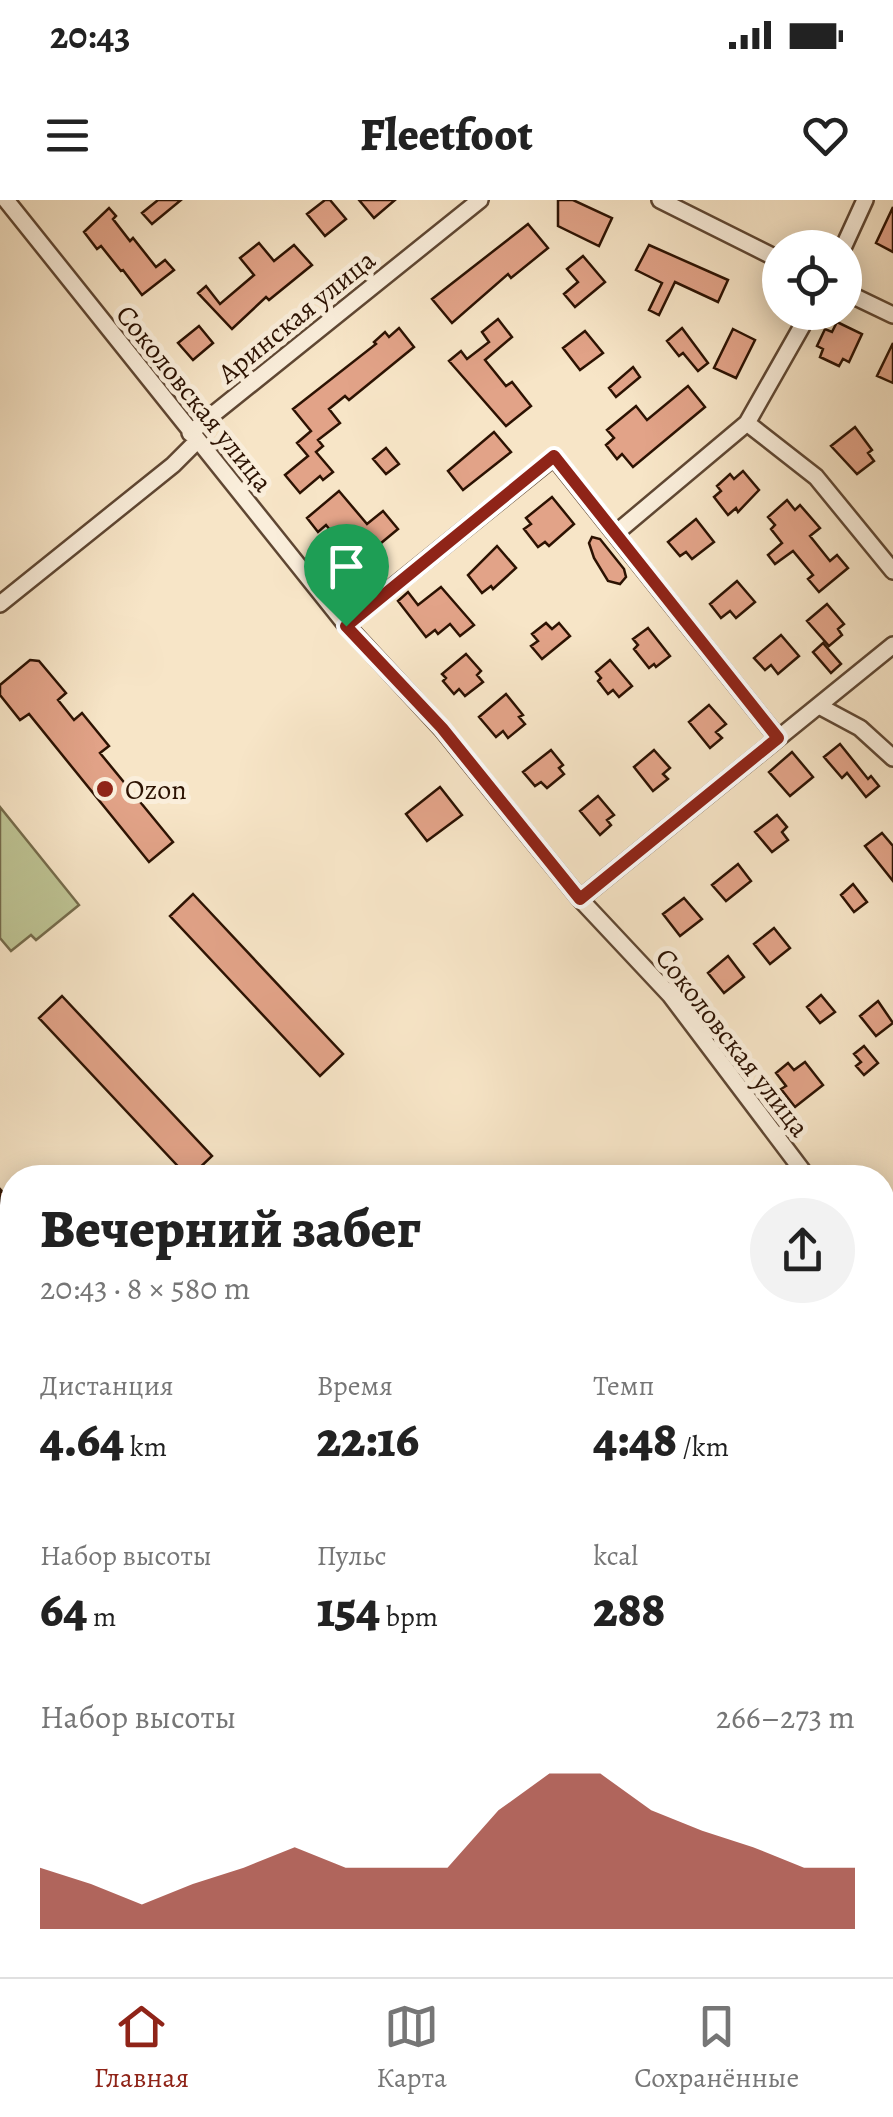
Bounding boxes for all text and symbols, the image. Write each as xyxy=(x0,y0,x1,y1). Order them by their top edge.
text: 20:43 xyxy=(50,9,131,61)
text: Fleetfoot xyxy=(360,104,533,166)
icon: menu xyxy=(40,108,95,163)
icon: heart xyxy=(798,108,853,163)
map controls xyxy=(762,230,862,330)
button: locate xyxy=(762,230,862,330)
street label: Аринская улица xyxy=(209,241,384,393)
street label: Соколовская улица xyxy=(107,297,281,500)
pin xyxy=(304,524,389,627)
icon: arrive xyxy=(319,539,374,594)
place label: Ozon xyxy=(125,771,187,809)
marker: Ozon xyxy=(94,778,116,800)
street label: Соколовская улица xyxy=(646,940,818,1145)
text: Вечерний забег xyxy=(40,1191,421,1266)
button: share xyxy=(750,1198,855,1303)
text: 20:43 · 8 × 580 m xyxy=(40,1266,250,1310)
text: Дистанция xyxy=(40,1367,174,1405)
text: Время xyxy=(317,1367,393,1405)
text: Темп xyxy=(593,1367,654,1405)
text: 4.64 xyxy=(40,1405,124,1473)
text: 22:16 xyxy=(317,1405,419,1473)
text: 4:48 xyxy=(593,1405,677,1473)
text: km xyxy=(124,1428,167,1466)
text: /km xyxy=(677,1428,729,1466)
text: Набор высоты xyxy=(40,1537,212,1575)
text: Пульс xyxy=(317,1537,387,1575)
text: kcal xyxy=(593,1537,638,1575)
text: 64 xyxy=(40,1575,87,1643)
text: 154 xyxy=(317,1575,380,1643)
text: 288 xyxy=(593,1575,665,1643)
text: m xyxy=(87,1598,116,1636)
text: bpm xyxy=(380,1598,438,1636)
text: Набор высоты xyxy=(40,1695,236,1739)
text: 266–273 m xyxy=(716,1695,855,1739)
tab: Главная xyxy=(94,1999,189,2097)
tab: Карта xyxy=(376,1999,447,2097)
tab: Сохранённые xyxy=(634,1999,799,2097)

